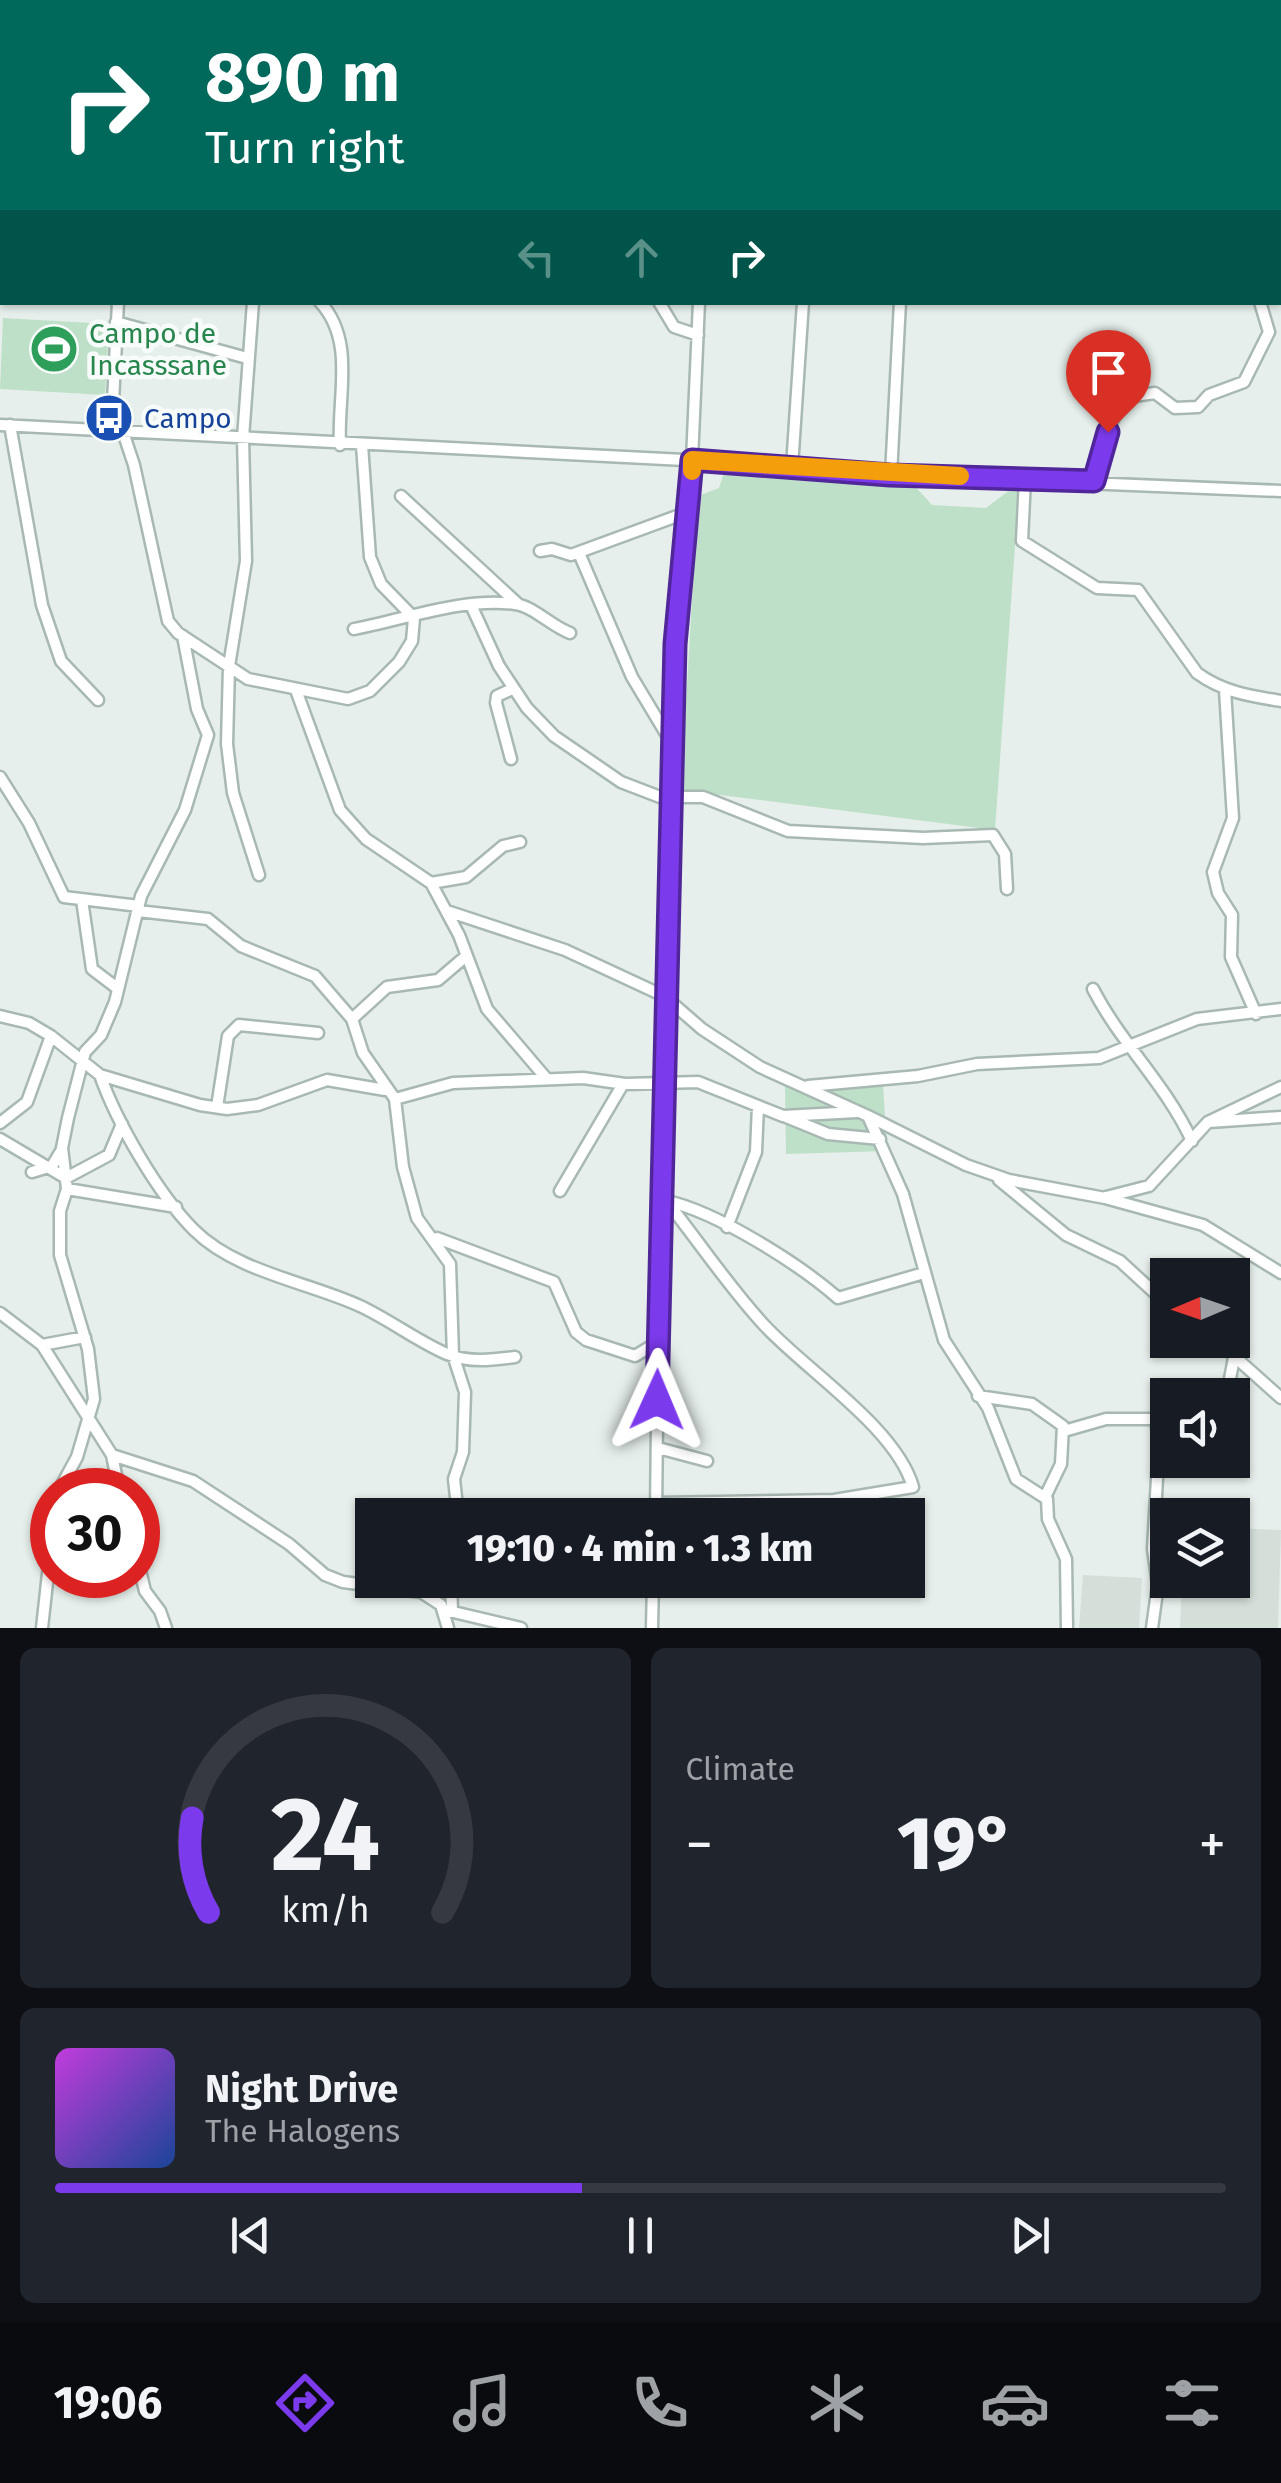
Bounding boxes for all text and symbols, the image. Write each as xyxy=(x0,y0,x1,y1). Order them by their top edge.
text: 890 m xyxy=(205,36,400,120)
icon: right xyxy=(40,40,170,170)
text: Turn right xyxy=(205,121,404,175)
icon: left xyxy=(509,230,564,285)
icon: ahead xyxy=(614,230,669,285)
icon: right xyxy=(719,230,774,285)
place label: Campo de Incasssane xyxy=(89,317,227,382)
sports icon: Campo de Incasssane xyxy=(28,323,80,375)
pin xyxy=(1066,330,1151,433)
icon: arrive xyxy=(1081,345,1136,400)
bus stop icon: Campo xyxy=(83,392,135,444)
place label: Campo xyxy=(144,402,232,435)
north arrow xyxy=(1150,1258,1250,1358)
map controls xyxy=(1150,1258,1250,1598)
position arrow xyxy=(605,1348,709,1452)
button: sound xyxy=(1150,1378,1250,1478)
speed limit sign: 30 xyxy=(30,1468,160,1598)
button: layers xyxy=(1150,1498,1250,1598)
text: 19:10 · 4 min · 1.3 km xyxy=(467,1525,813,1571)
text: Climate xyxy=(686,1750,795,1788)
text: 24 xyxy=(270,1773,380,1898)
text: 19° xyxy=(897,1799,1014,1889)
text: − xyxy=(686,1812,713,1878)
text: + xyxy=(1199,1812,1226,1878)
text: km/h xyxy=(281,1889,369,1931)
text: Night Drive xyxy=(205,2066,398,2112)
text: The Halogens xyxy=(205,2112,400,2150)
icon: previous xyxy=(223,2208,278,2263)
icon: pause xyxy=(613,2208,668,2263)
icon: next xyxy=(1003,2208,1058,2263)
icon: directions xyxy=(270,2368,340,2438)
icon: music xyxy=(447,2368,517,2438)
icon: phone xyxy=(625,2368,695,2438)
icon: climate xyxy=(802,2368,872,2438)
icon: car xyxy=(980,2368,1050,2438)
icon: filters xyxy=(1157,2368,1227,2438)
text: 19:06 xyxy=(54,2376,162,2430)

